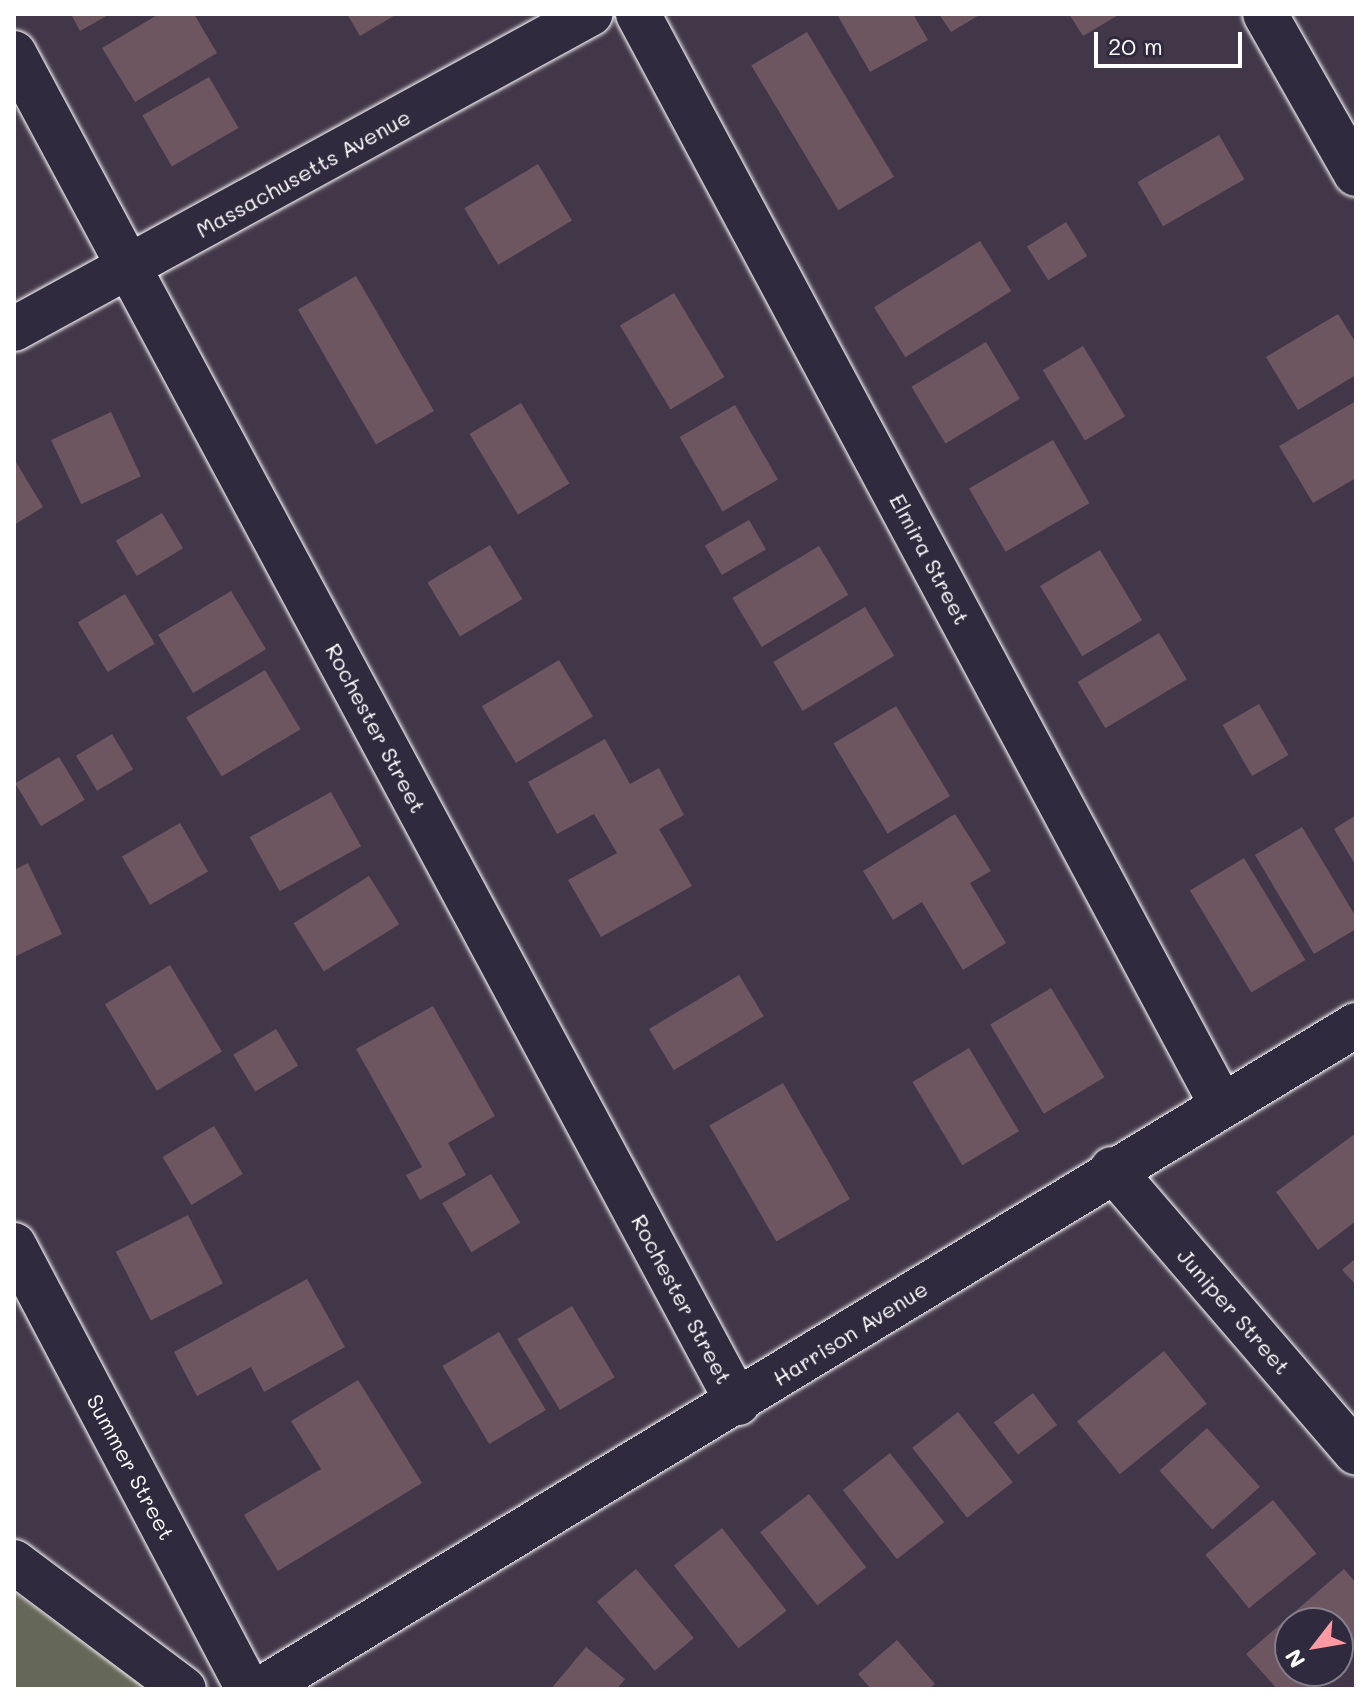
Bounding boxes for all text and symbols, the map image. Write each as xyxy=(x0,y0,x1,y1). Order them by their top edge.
scale bar xyxy=(1098,16,1246,66)
text: 20 m xyxy=(1108,30,1163,61)
street label: Massachusetts Avenue xyxy=(191,103,415,243)
street label: Elmira Street xyxy=(884,489,976,629)
street label: Rochester Street xyxy=(320,639,432,817)
street label: Rochester Street xyxy=(626,1210,738,1388)
street label: Juniper Street xyxy=(1172,1243,1296,1379)
street label: Harrison Avenue xyxy=(768,1275,932,1391)
street label: Summer Street xyxy=(82,1390,180,1544)
north arrow xyxy=(1274,1607,1354,1687)
text: N xyxy=(1278,1644,1311,1673)

